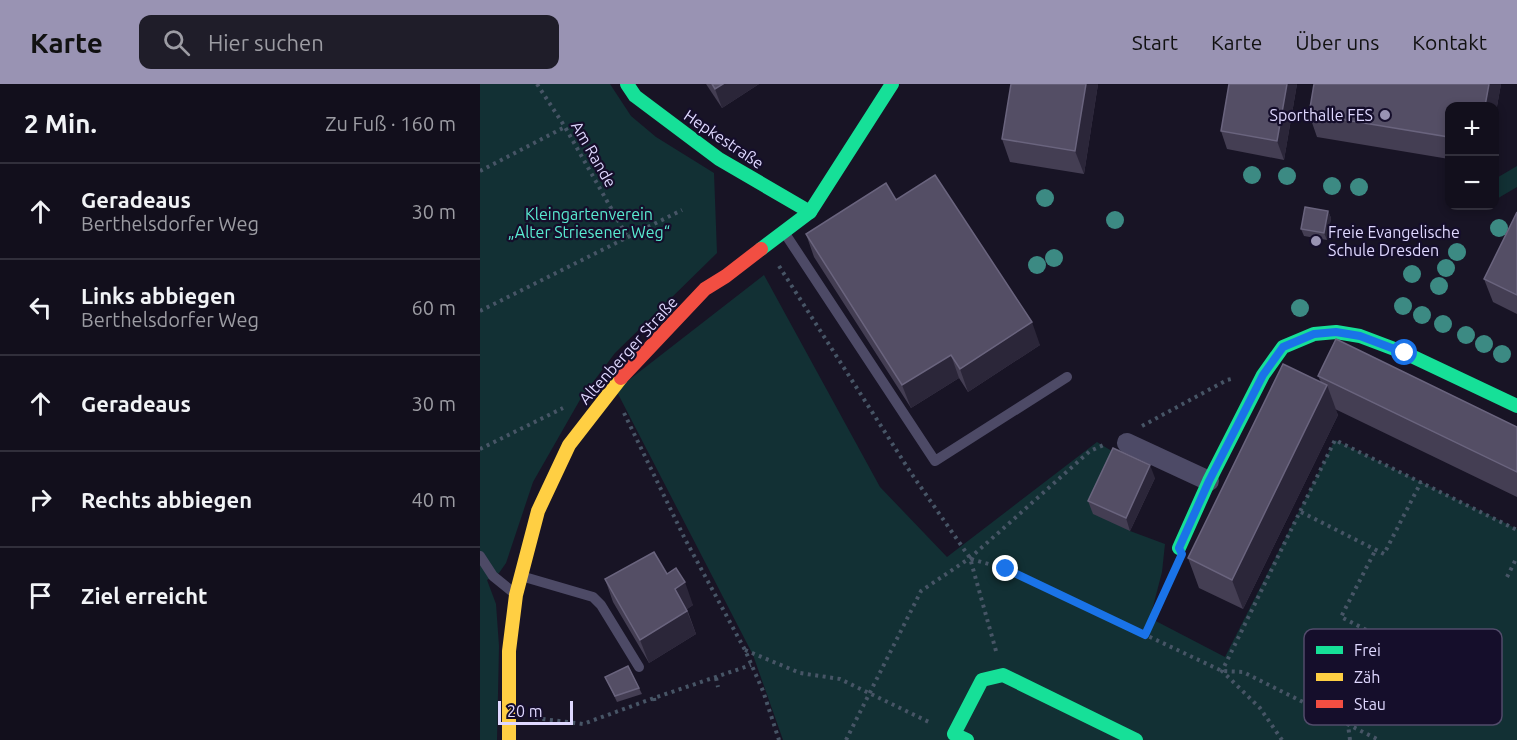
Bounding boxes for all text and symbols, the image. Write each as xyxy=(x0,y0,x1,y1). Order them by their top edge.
search box xyxy=(139,15,559,69)
icon: search xyxy=(160,26,193,59)
text: Karte xyxy=(30,27,103,58)
text: Hier suchen xyxy=(208,30,324,55)
text: Start xyxy=(1132,30,1178,54)
text: Karte xyxy=(1211,30,1262,54)
text: Über uns xyxy=(1295,30,1379,54)
text: Kontakt xyxy=(1412,30,1487,54)
map controls xyxy=(1445,102,1499,210)
button: + xyxy=(1445,102,1499,156)
street label: Hepkestraße xyxy=(681,106,767,172)
place label: Sporthalle FES xyxy=(1270,106,1373,124)
marker: Sporthalle FES xyxy=(1378,108,1392,122)
text: 2 Min. xyxy=(24,109,97,138)
text: Zu Fuß · 160 m xyxy=(325,112,456,135)
street label: Am Rande xyxy=(568,118,620,190)
button: − xyxy=(1445,156,1499,210)
text: Geradeaus xyxy=(81,187,191,212)
icon: ahead xyxy=(24,195,57,228)
text: 30 m xyxy=(412,200,456,223)
park label: Kleingartenverein „Alter Striesener Weg“ xyxy=(508,205,670,241)
text: Berthelsdorfer Weg xyxy=(81,212,259,235)
place label: Freie Evangelische Schule Dresden xyxy=(1328,223,1460,259)
marker: Freie Evangelische Schule Dresden xyxy=(1309,234,1323,248)
text: Links abbiegen xyxy=(81,283,236,308)
icon: left xyxy=(24,291,57,324)
street label: Altenberger Straße xyxy=(575,293,681,407)
text: 60 m xyxy=(412,296,456,319)
text: Berthelsdorfer Weg xyxy=(81,308,259,331)
route start xyxy=(1391,339,1417,365)
icon: ahead xyxy=(24,387,57,420)
text: Geradeaus xyxy=(81,391,191,416)
text: 30 m xyxy=(412,392,456,415)
icon: right xyxy=(24,483,57,516)
text: Rechts abbiegen xyxy=(81,487,252,512)
text: 40 m xyxy=(412,488,456,511)
route end xyxy=(992,555,1018,581)
icon: arrive xyxy=(24,579,57,612)
text: Ziel erreicht xyxy=(81,583,208,608)
legend xyxy=(1304,629,1502,725)
text: Frei xyxy=(1354,641,1381,659)
text: Zäh xyxy=(1354,668,1380,686)
text: Stau xyxy=(1354,695,1386,713)
scale bar xyxy=(498,698,573,726)
text: 20 m xyxy=(507,702,543,720)

